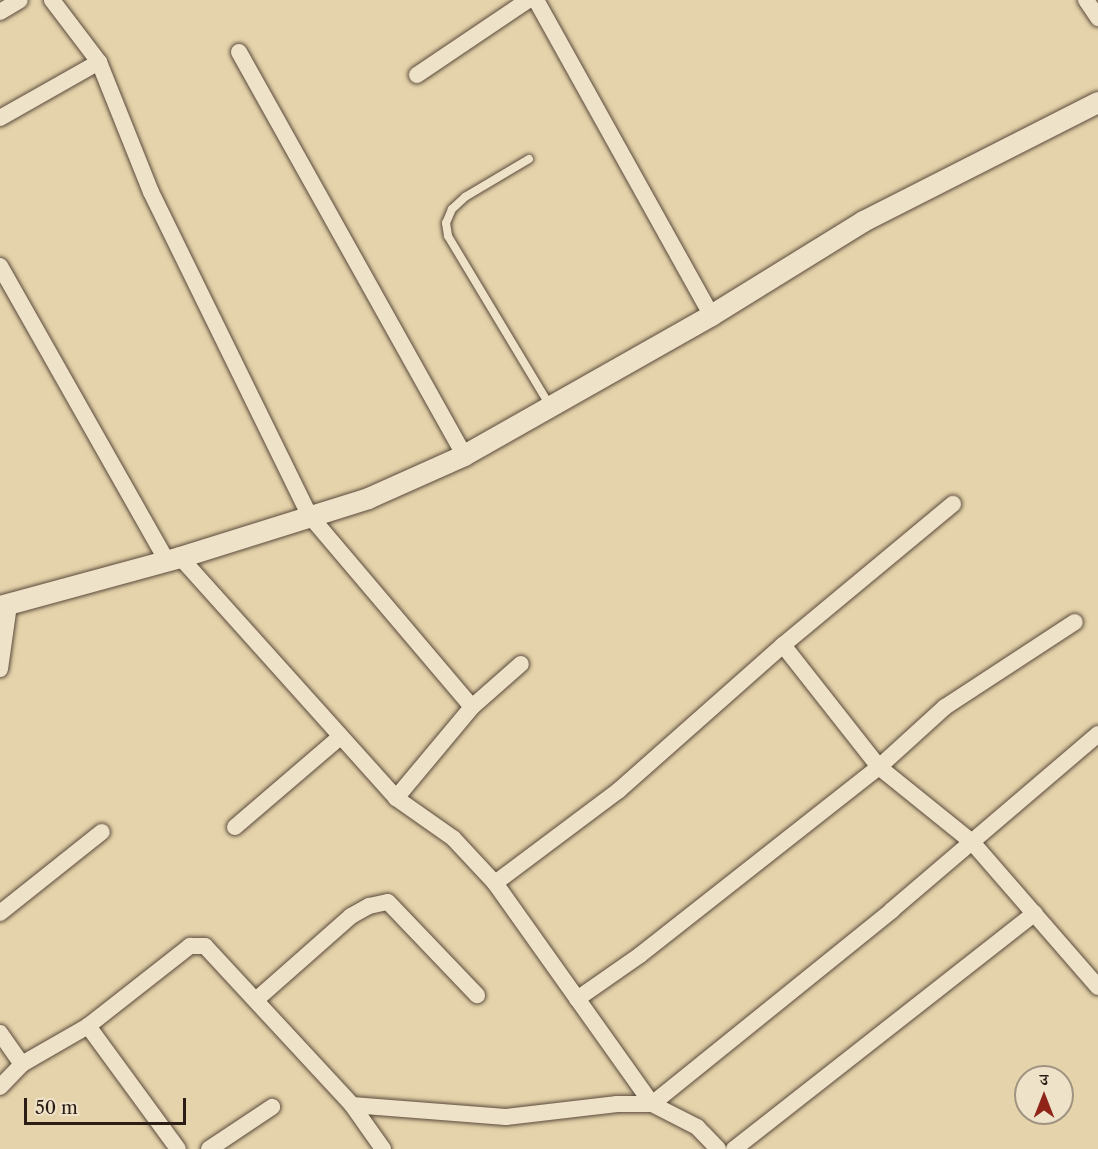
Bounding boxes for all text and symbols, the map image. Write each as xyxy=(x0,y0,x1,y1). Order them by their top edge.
north arrow xyxy=(1014,1065,1074,1125)
text: उ xyxy=(1040,1069,1048,1089)
scale bar xyxy=(27,1086,189,1124)
text: 50 m xyxy=(35,1097,78,1119)

